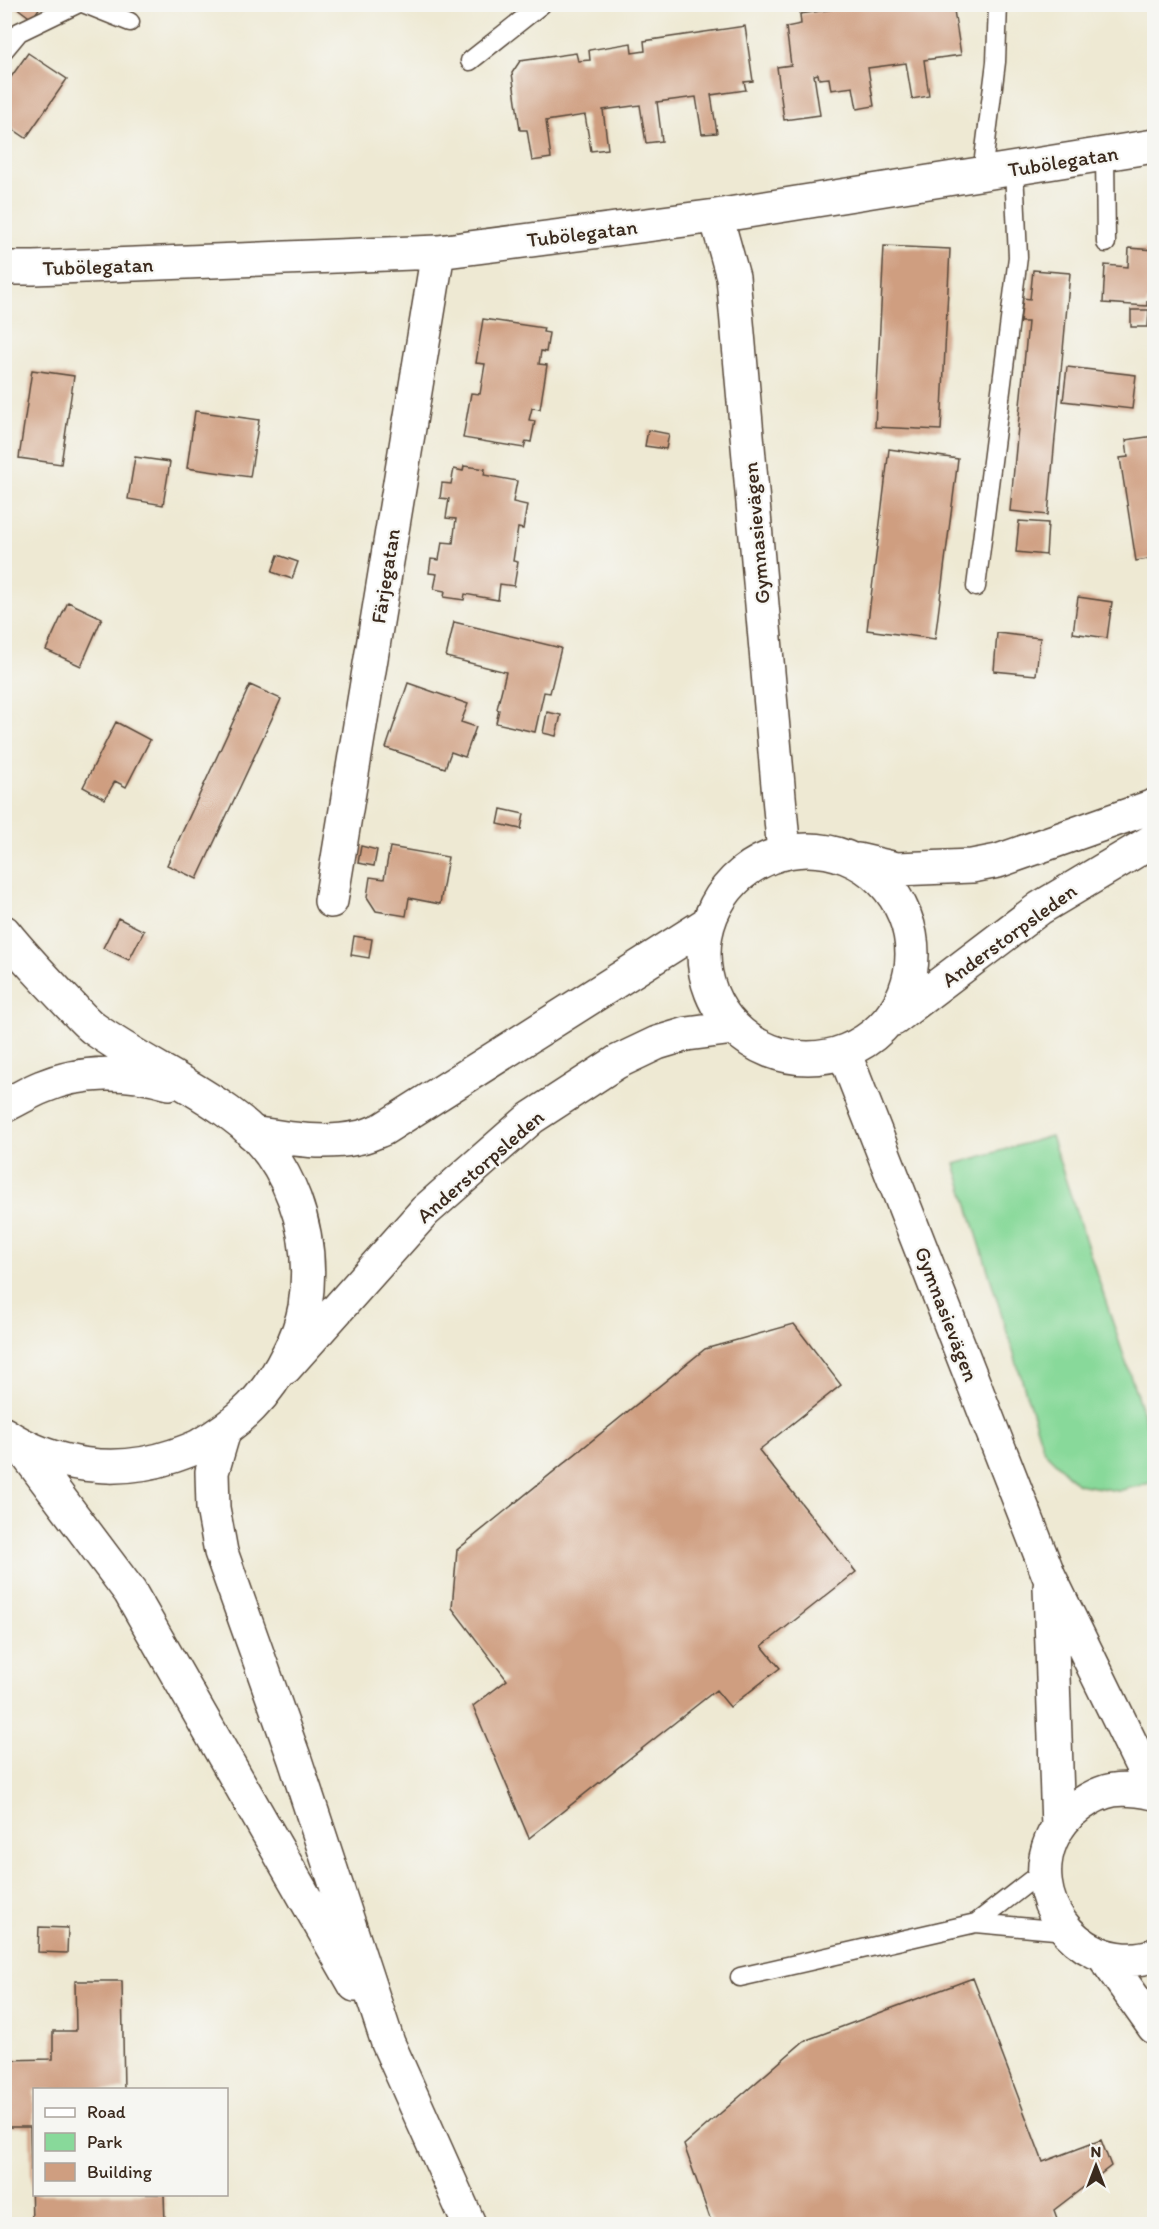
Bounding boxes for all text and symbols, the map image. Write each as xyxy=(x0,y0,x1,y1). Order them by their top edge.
street label: Tubölegatan xyxy=(1006,140,1120,182)
street label: Tubölegatan xyxy=(525,214,639,252)
street label: Tubölegatan xyxy=(42,252,154,280)
street label: Gymnasievägen xyxy=(737,461,775,605)
street label: Färjegatan xyxy=(365,527,405,625)
street label: Anderstorpsleden xyxy=(937,878,1081,992)
street label: Anderstorpsleden xyxy=(411,1104,549,1228)
street label: Gymnasievägen xyxy=(910,1243,984,1385)
legend xyxy=(33,2088,228,2196)
text: Road xyxy=(87,2101,126,2123)
text: Park xyxy=(87,2131,122,2153)
north arrow xyxy=(1066,2136,1126,2196)
text: N xyxy=(1091,2142,1101,2161)
text: Building xyxy=(87,2161,153,2183)

